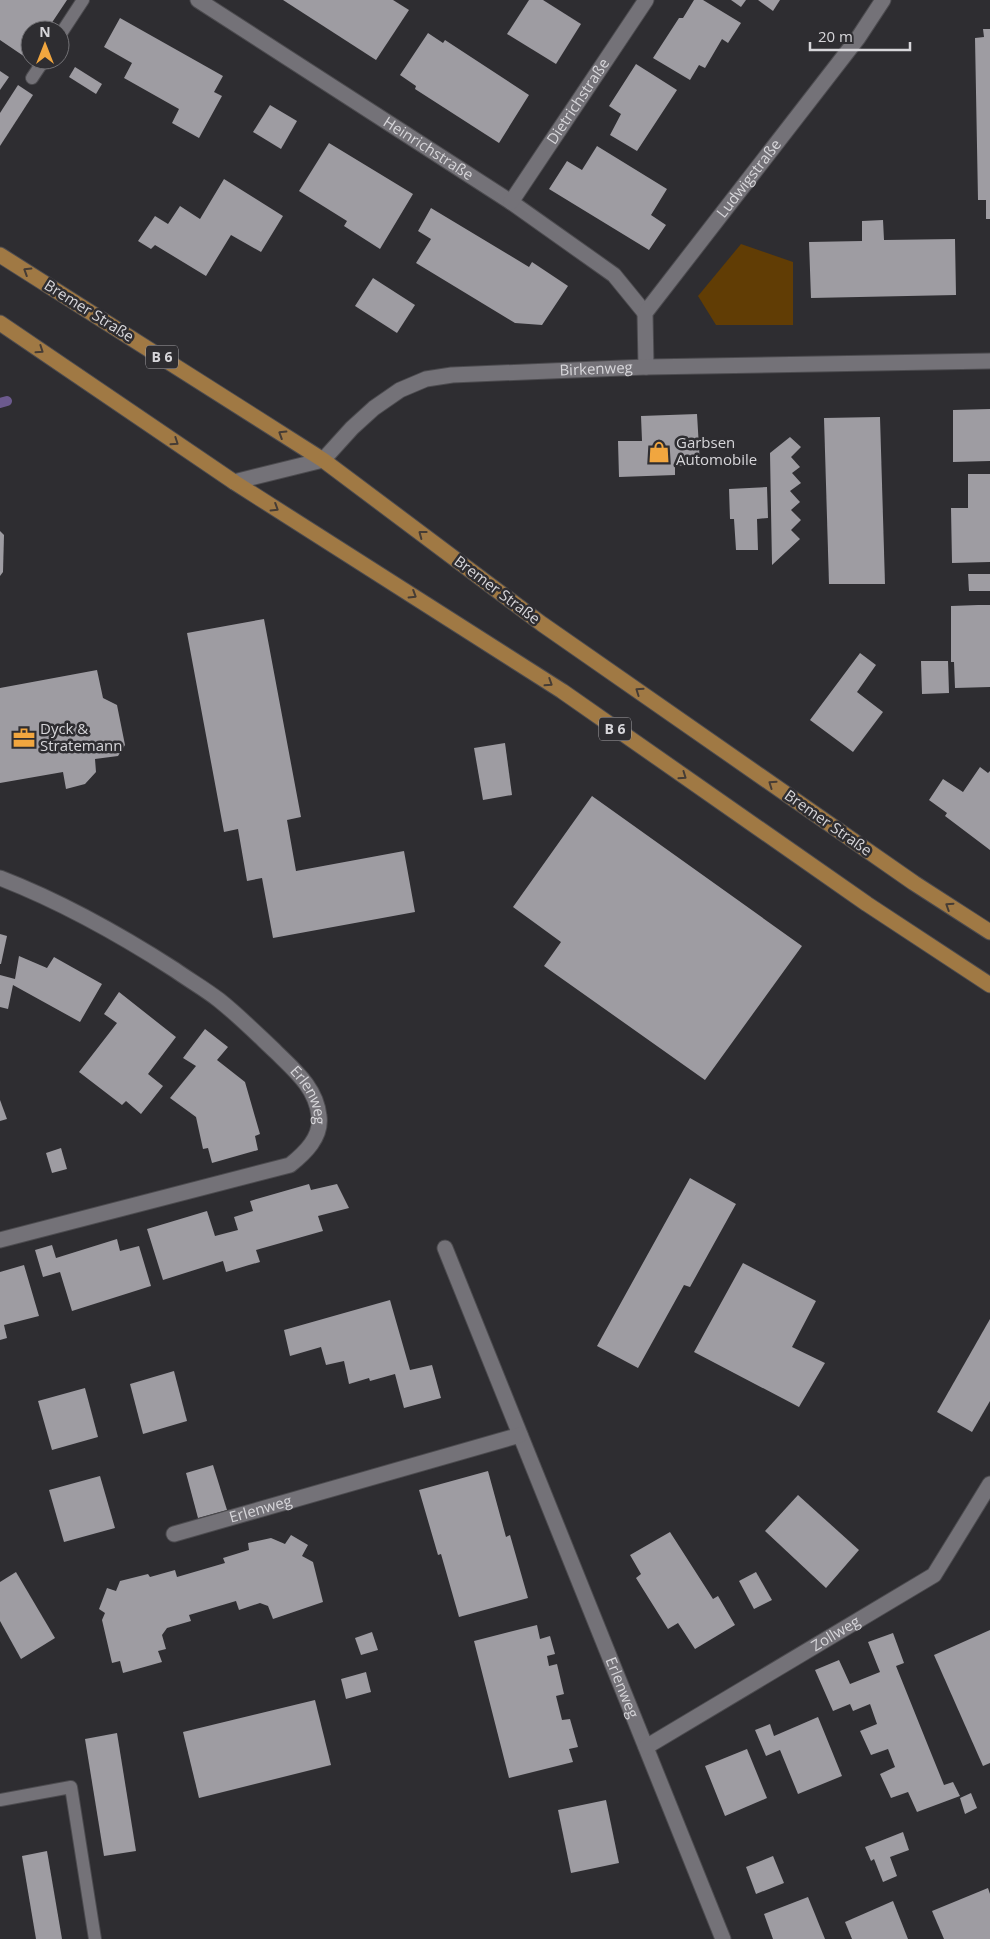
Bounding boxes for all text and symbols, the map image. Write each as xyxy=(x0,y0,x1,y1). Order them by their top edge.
north arrow xyxy=(20,20,70,70)
scale bar xyxy=(810,20,910,52)
text: N xyxy=(39,22,51,41)
text: 20 m xyxy=(818,26,853,46)
street label: Dietrichstraße xyxy=(541,54,613,148)
street label: Heinrichstraße xyxy=(380,111,478,184)
street label: Ludwigstraße xyxy=(711,134,785,222)
one-way arrow xyxy=(23,268,32,278)
street label: Bremer Straße xyxy=(41,275,138,346)
one-way arrow xyxy=(35,344,44,354)
road number: B 6 xyxy=(146,346,178,368)
street label: Birkenweg xyxy=(559,357,633,380)
one-way arrow xyxy=(278,431,287,440)
place label: Garbsen Automobile xyxy=(676,432,757,469)
one-way arrow xyxy=(169,436,178,445)
shop icon: Garbsen Automobile xyxy=(646,439,672,465)
one-way arrow xyxy=(270,502,279,512)
one-way arrow xyxy=(419,531,428,539)
street label: Bremer Straße xyxy=(451,550,545,628)
one-way arrow xyxy=(407,589,416,598)
one-way arrow xyxy=(544,677,553,686)
one-way arrow xyxy=(635,688,644,697)
place label: Dyck & Stratemann xyxy=(40,718,122,755)
road number: B 6 xyxy=(599,718,631,741)
office icon: Dyck & Stratemann xyxy=(11,725,37,751)
one-way arrow xyxy=(677,770,687,779)
one-way arrow xyxy=(768,781,778,790)
street label: Bremer Straße xyxy=(781,785,876,860)
one-way arrow xyxy=(945,902,954,912)
street label: Erlenweg xyxy=(286,1061,330,1125)
street label: Erlenweg xyxy=(227,1490,294,1527)
street label: Zollweg xyxy=(807,1611,863,1655)
street label: Erlenweg xyxy=(602,1654,644,1721)

